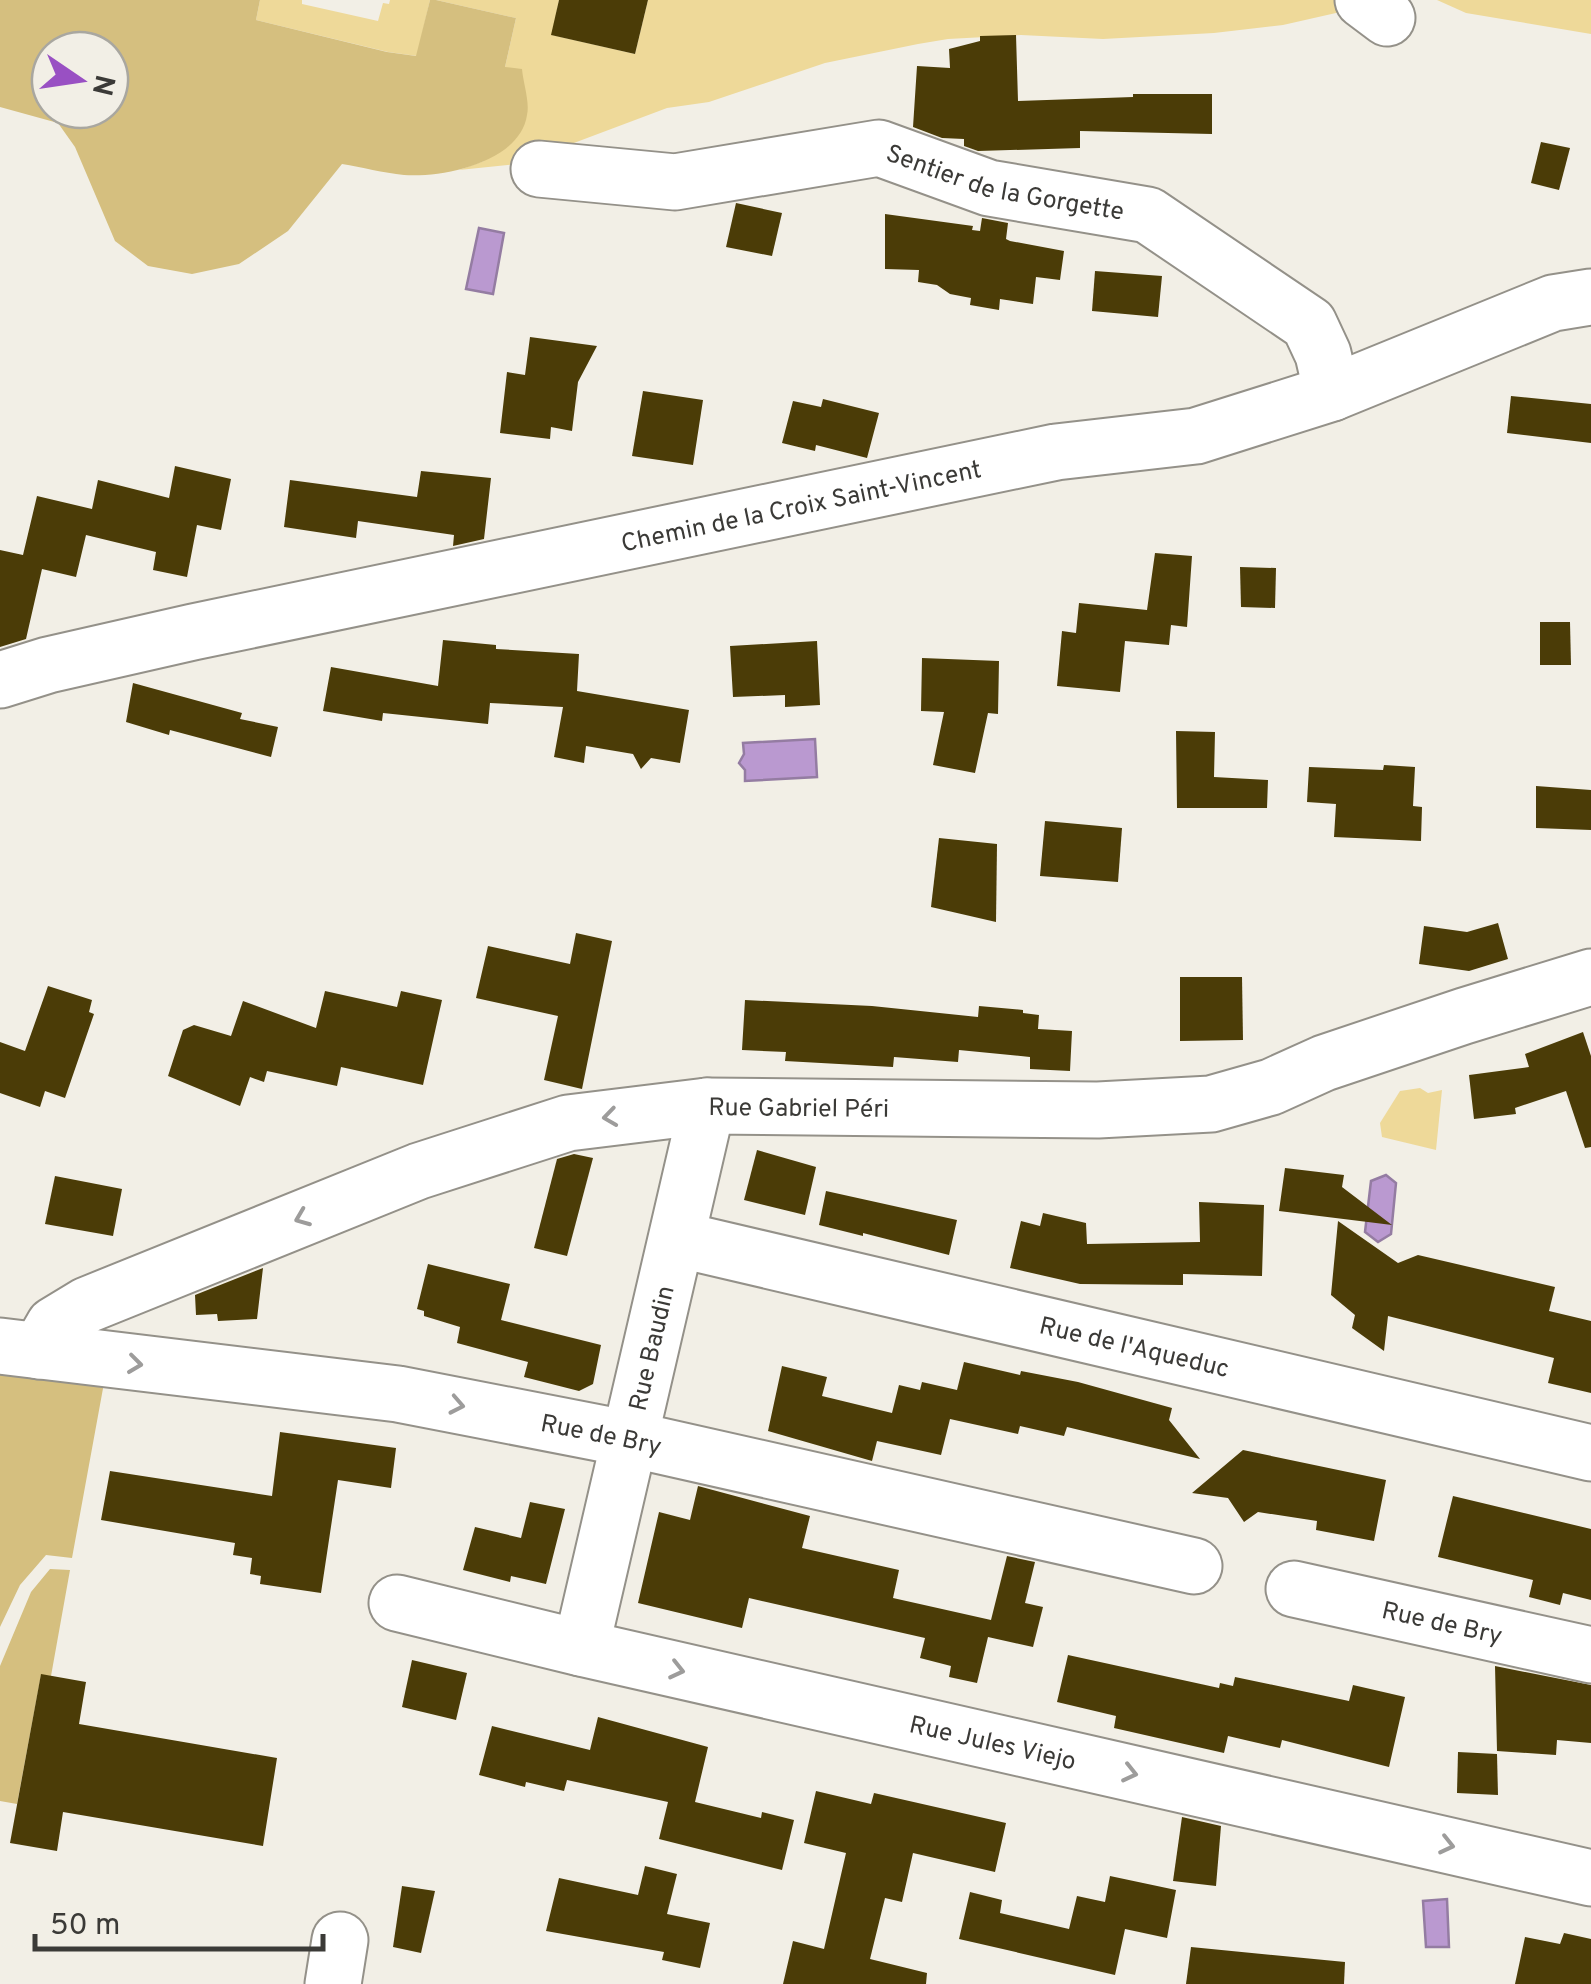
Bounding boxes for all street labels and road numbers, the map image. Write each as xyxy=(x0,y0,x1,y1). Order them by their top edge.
street label: Sentier de la Gorgette xyxy=(881,139,1126,230)
street label: Chemin de la Croix Saint-Vincent xyxy=(619,455,985,561)
street label: Rue Gabriel Péri xyxy=(708,1093,889,1127)
street label: Rue Baudin xyxy=(624,1283,684,1415)
street label: Rue de l'Aqueduc xyxy=(1036,1311,1232,1387)
street label: Rue de Bry xyxy=(538,1409,664,1465)
street label: Rue de Bry xyxy=(1378,1596,1505,1654)
street label: Rue Jules Viejo xyxy=(906,1710,1079,1779)

